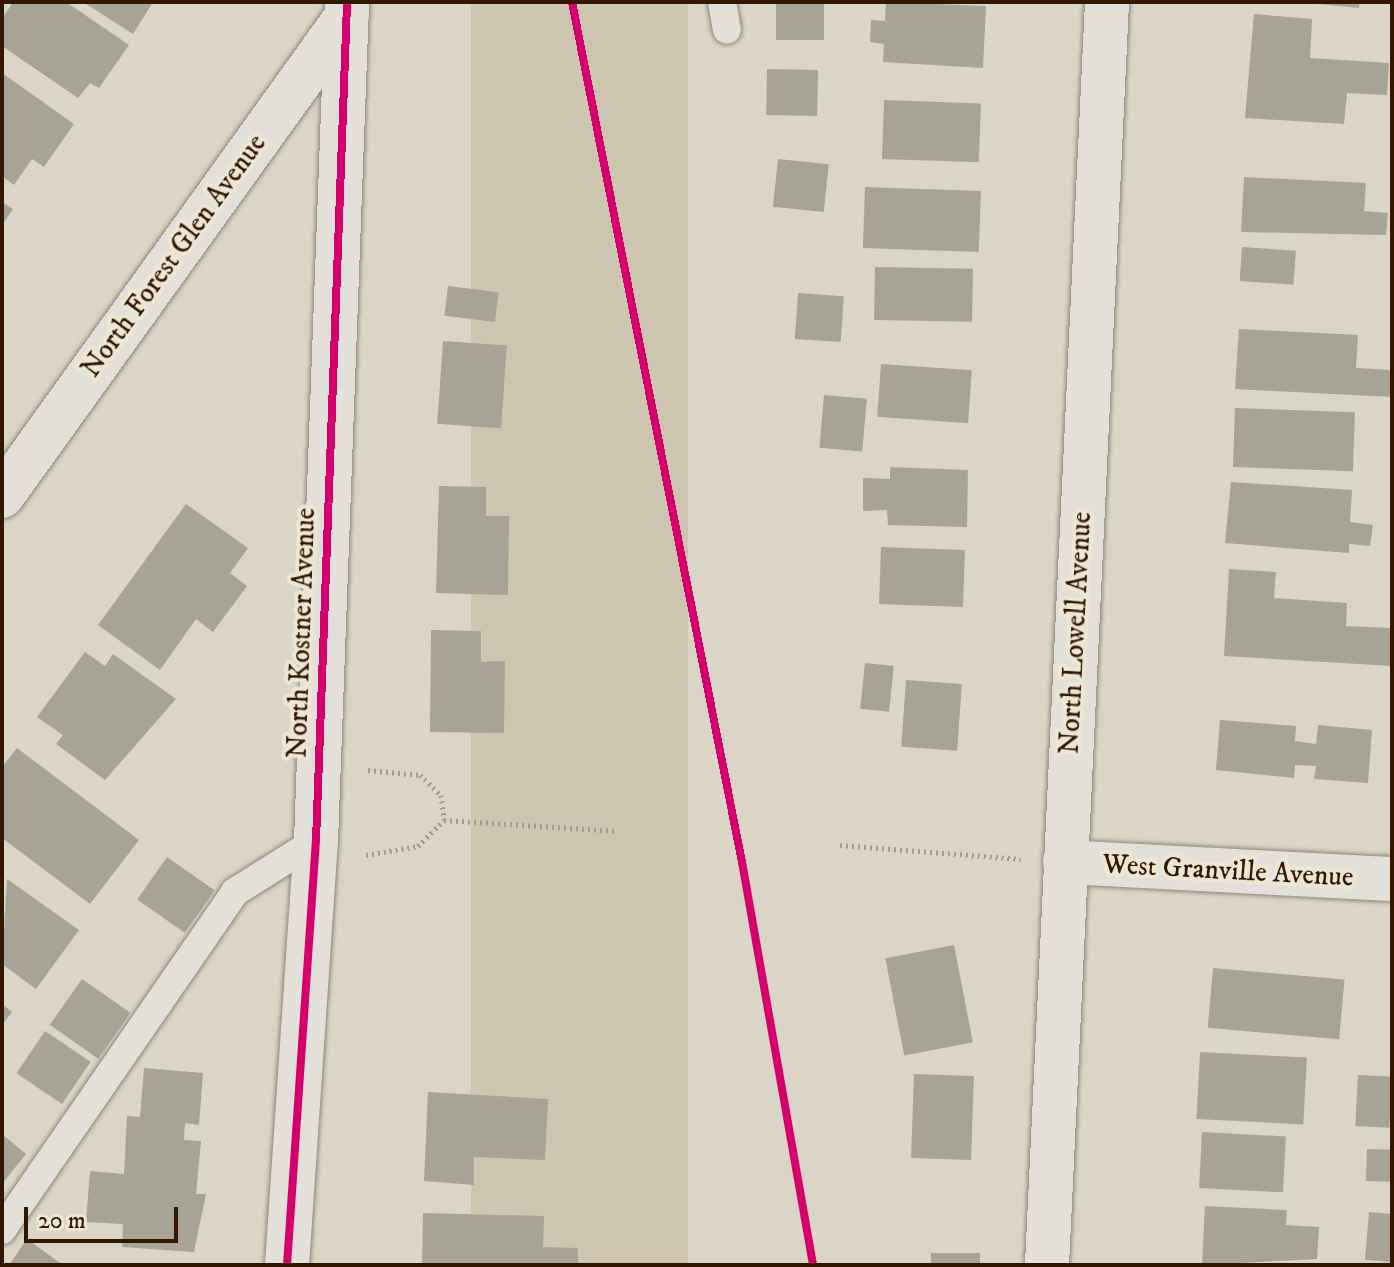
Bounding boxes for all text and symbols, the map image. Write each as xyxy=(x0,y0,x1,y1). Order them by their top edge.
street label: North Forest Glen Avenue xyxy=(74,128,274,384)
street label: North Kostner Avenue xyxy=(281,507,323,759)
street label: North Lowell Avenue xyxy=(1053,511,1099,755)
street label: West Granville Avenue xyxy=(1102,848,1354,894)
scale bar xyxy=(28,1191,182,1241)
text: 20 m xyxy=(38,1206,86,1236)

